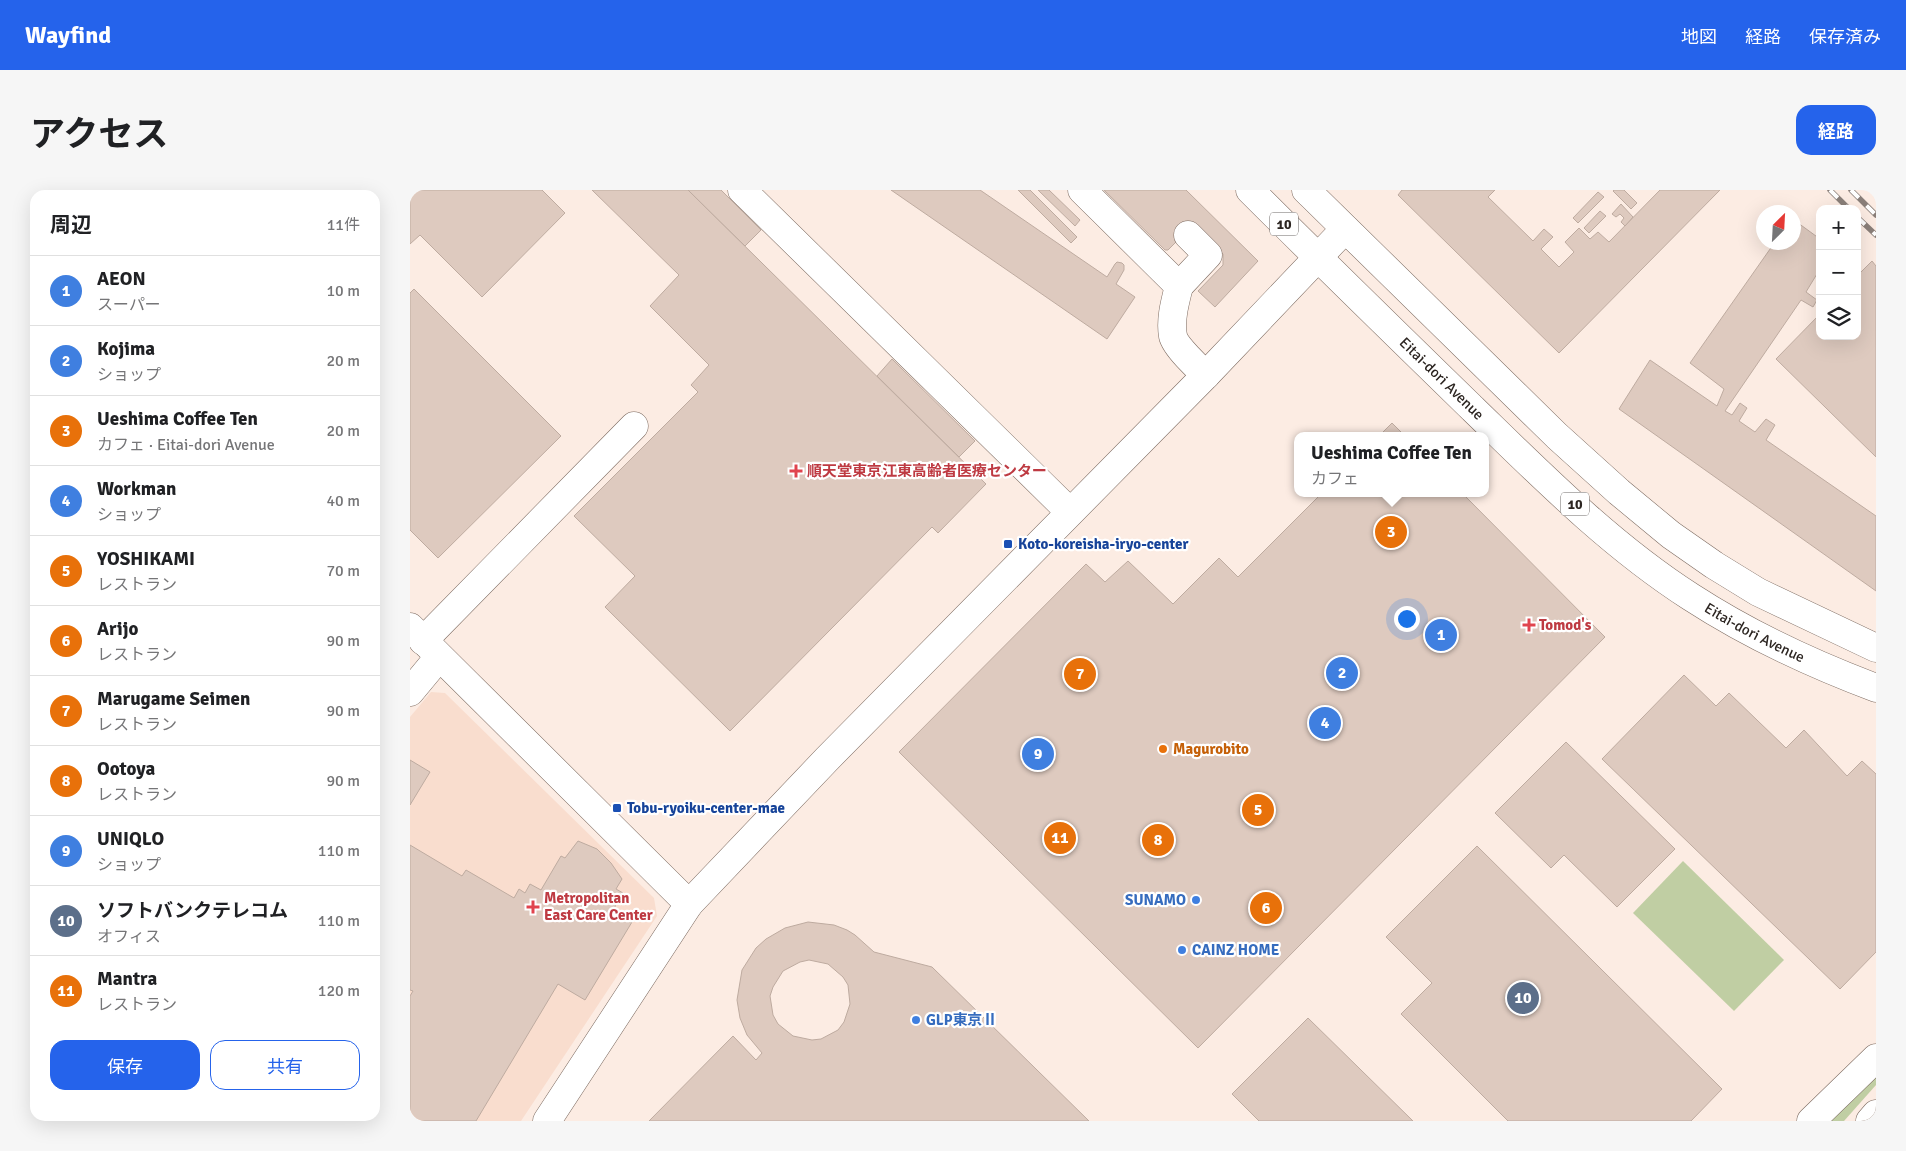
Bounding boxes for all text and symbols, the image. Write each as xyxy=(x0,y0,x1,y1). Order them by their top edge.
text: Wayfind xyxy=(25,20,111,50)
text: 地図 xyxy=(1681,26,1717,48)
text: 経路 xyxy=(1745,26,1781,48)
text: 保存済み xyxy=(1809,26,1881,48)
button: 経路 xyxy=(1796,105,1876,155)
text: アクセス xyxy=(30,113,168,156)
north arrow xyxy=(1756,205,1801,250)
map controls xyxy=(1816,205,1861,340)
button: + xyxy=(1816,205,1861,250)
text: 周辺 xyxy=(50,212,92,238)
road number: 10 xyxy=(1270,212,1298,236)
text: 11件 xyxy=(327,215,360,235)
button: − xyxy=(1816,250,1861,295)
text: AEON xyxy=(97,267,146,291)
text: 1 xyxy=(62,281,70,301)
text: 10 m xyxy=(326,281,360,301)
text: スーパー xyxy=(97,295,161,315)
button: layers xyxy=(1816,295,1861,340)
street label: Eitai-dori Avenue xyxy=(1396,333,1488,424)
text: Kojima xyxy=(97,337,155,361)
text: 2 xyxy=(62,351,70,371)
text: 20 m xyxy=(326,351,360,371)
text: ショップ xyxy=(97,365,161,385)
text: Ueshima Coffee Ten xyxy=(97,407,258,431)
text: 3 xyxy=(62,421,70,441)
text: 20 m xyxy=(326,421,360,441)
popup xyxy=(1294,432,1489,497)
text: カフェ · Eitai-dori Avenue xyxy=(97,435,275,455)
text: Ueshima Coffee Ten xyxy=(1311,441,1472,465)
place label: 順天堂東京江東高齢者医療センター xyxy=(807,462,1047,480)
marker: 順天堂東京江東高齢者医療センター xyxy=(789,464,803,478)
text: カフェ xyxy=(1311,469,1359,489)
text: Workman xyxy=(97,477,176,501)
text: 4 xyxy=(62,491,70,511)
text: 40 m xyxy=(326,491,360,511)
road number: 10 xyxy=(1561,492,1589,516)
text: ショップ xyxy=(97,505,161,525)
pin: 3 xyxy=(1375,513,1407,551)
place label: Koto-koreisha-iryo-center xyxy=(1018,535,1188,553)
marker: Koto-koreisha-iryo-center xyxy=(1002,538,1014,550)
text: YOSHIKAMI xyxy=(97,547,195,571)
text: 5 xyxy=(62,561,70,581)
text: 70 m xyxy=(326,561,360,581)
text: レストラン xyxy=(97,575,177,595)
street label: Eitai-dori Avenue xyxy=(1701,599,1808,666)
your location xyxy=(1394,606,1420,632)
pin: 1 xyxy=(1425,616,1457,654)
place label: Tomod's xyxy=(1539,616,1592,634)
text: Arijo xyxy=(97,617,138,641)
marker: Tomod's xyxy=(1523,619,1535,631)
text: 6 xyxy=(62,631,70,651)
text: 90 m xyxy=(326,631,360,651)
text: レストラン xyxy=(97,645,177,665)
pin: 2 xyxy=(1326,654,1358,692)
pin: 7 xyxy=(1064,655,1096,693)
text: Marugame Seimen xyxy=(97,687,250,711)
text: 7 xyxy=(62,701,70,721)
text: 90 m xyxy=(326,701,360,721)
pin: 4 xyxy=(1309,704,1341,742)
text: レストラン xyxy=(97,715,177,735)
pin: 9 xyxy=(1022,735,1054,773)
place label: Magurobito xyxy=(1173,740,1249,758)
marker: Magurobito xyxy=(1157,743,1169,755)
text: Ootoya xyxy=(97,757,155,781)
text: 8 xyxy=(62,771,70,791)
text: 90 m xyxy=(326,771,360,791)
text: レストラン xyxy=(97,785,177,805)
pin: 5 xyxy=(1242,791,1274,829)
place label: Tobu-ryoiku-center-mae xyxy=(627,799,785,817)
marker: Tobu-ryoiku-center-mae xyxy=(611,802,623,814)
pin: 11 xyxy=(1044,819,1076,857)
pin: 8 xyxy=(1142,821,1174,859)
text: UNIQLO xyxy=(97,827,164,851)
text: 9 xyxy=(62,841,70,861)
text: 110 m xyxy=(318,841,360,861)
text: ショップ xyxy=(97,855,161,875)
place label: Metropolitan East Care Center xyxy=(544,889,653,924)
pin: 6 xyxy=(1250,889,1282,927)
place label: SUNAMO xyxy=(1125,891,1186,909)
marker: SUNAMO xyxy=(1190,894,1202,906)
text: ソフトバンクテレコム xyxy=(97,899,288,923)
marker: Metropolitan East Care Center xyxy=(526,900,540,914)
text: 10 xyxy=(57,911,75,931)
text: 110 m xyxy=(318,911,360,931)
text: オフィス xyxy=(97,927,161,947)
place label: CAINZ HOME xyxy=(1192,941,1280,959)
marker: CAINZ HOME xyxy=(1176,944,1188,956)
text: Mantra xyxy=(97,967,157,991)
pin: 10 xyxy=(1507,979,1539,1017)
text: 11 xyxy=(57,981,75,1001)
text: 120 m xyxy=(318,981,360,1001)
text: レストラン xyxy=(97,995,177,1015)
place label: GLP東京Ⅱ xyxy=(926,1011,998,1029)
marker: GLP東京Ⅱ xyxy=(910,1014,922,1026)
button: 保存 xyxy=(50,1040,200,1090)
button: 共有 xyxy=(210,1040,360,1090)

